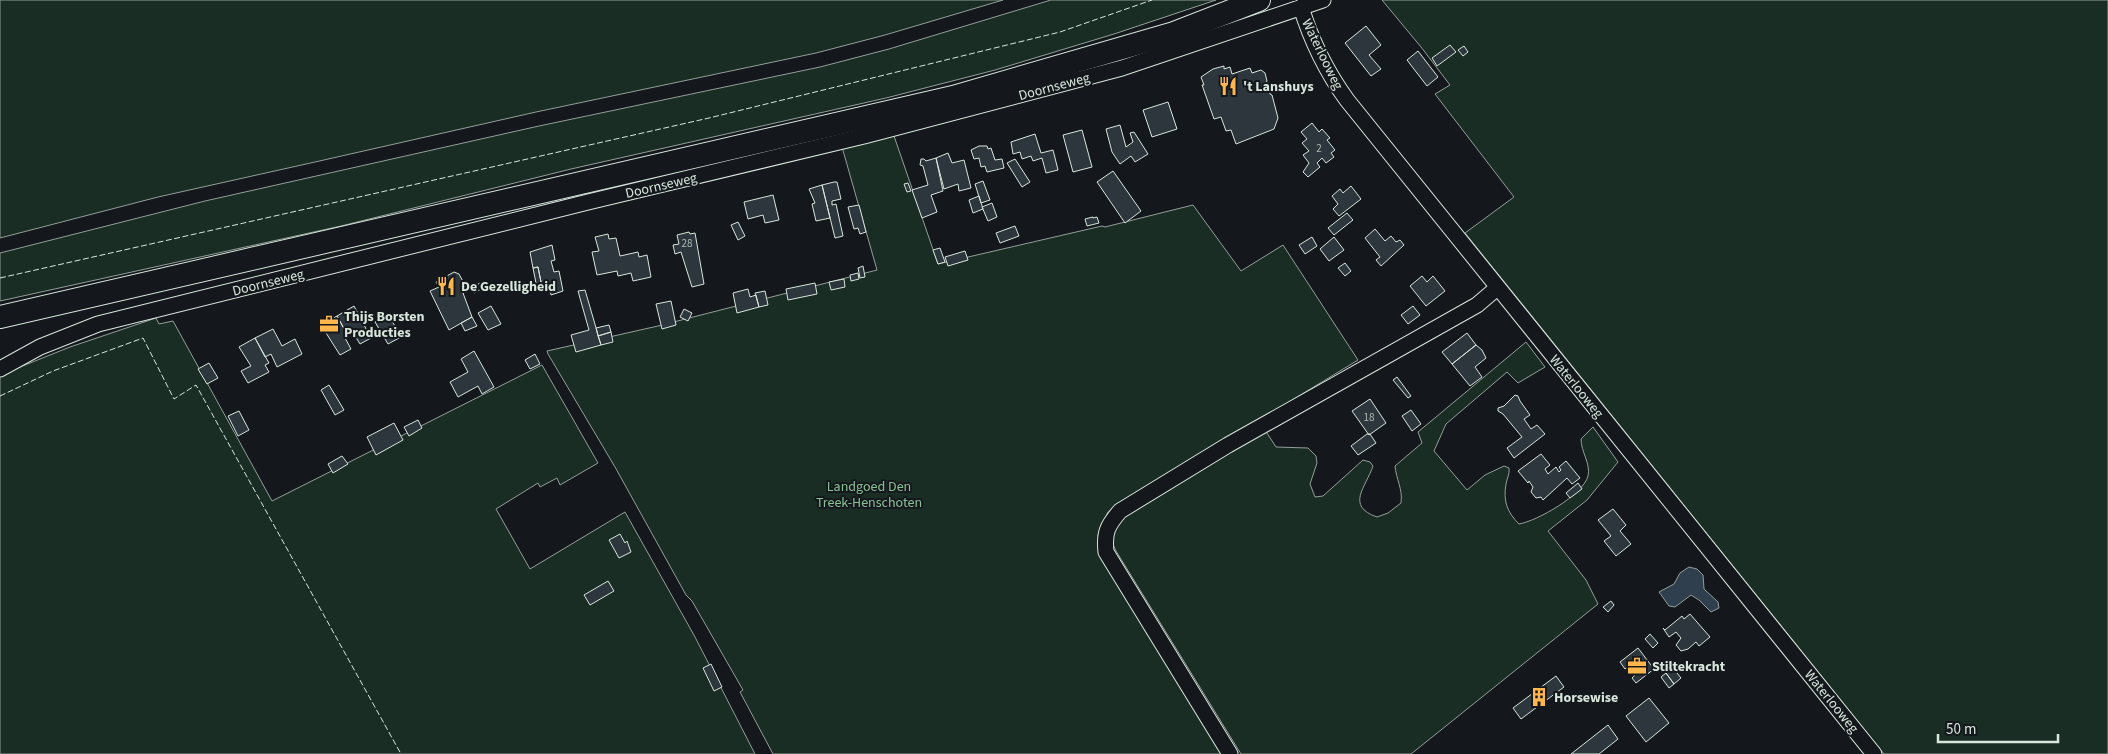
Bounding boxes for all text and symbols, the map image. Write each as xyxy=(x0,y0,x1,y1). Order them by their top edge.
street label: Waterlooweg xyxy=(1296,16,1348,93)
street label: Doornseweg xyxy=(1016,68,1092,106)
restaurant icon: 't Lanshuys xyxy=(1217,75,1239,97)
place label: 't Lanshuys xyxy=(1243,77,1314,97)
house number: 2 xyxy=(1316,141,1322,156)
street label: Doornseweg xyxy=(623,168,699,204)
house number: 28 xyxy=(682,236,693,251)
street label: Doornseweg xyxy=(230,264,306,302)
restaurant icon: De Gezelligheid xyxy=(435,275,457,297)
place label: De Gezelligheid xyxy=(461,277,556,297)
place label: Thijs Borsten Producties xyxy=(344,307,425,343)
office icon: Thijs Borsten Producties xyxy=(318,313,340,335)
street label: Waterlooweg xyxy=(1544,351,1608,423)
house number: 18 xyxy=(1364,410,1375,425)
park label: Landgoed Den Treek-Henschoten xyxy=(816,477,922,513)
office icon: Stiltekracht xyxy=(1626,655,1648,677)
place label: Stiltekracht xyxy=(1652,657,1726,677)
street label: Waterlooweg xyxy=(1799,666,1863,738)
building icon: Horsewise xyxy=(1528,686,1550,708)
place label: Horsewise xyxy=(1554,688,1618,708)
scale bar xyxy=(1938,712,2058,744)
text: 50 m xyxy=(1946,719,1976,740)

